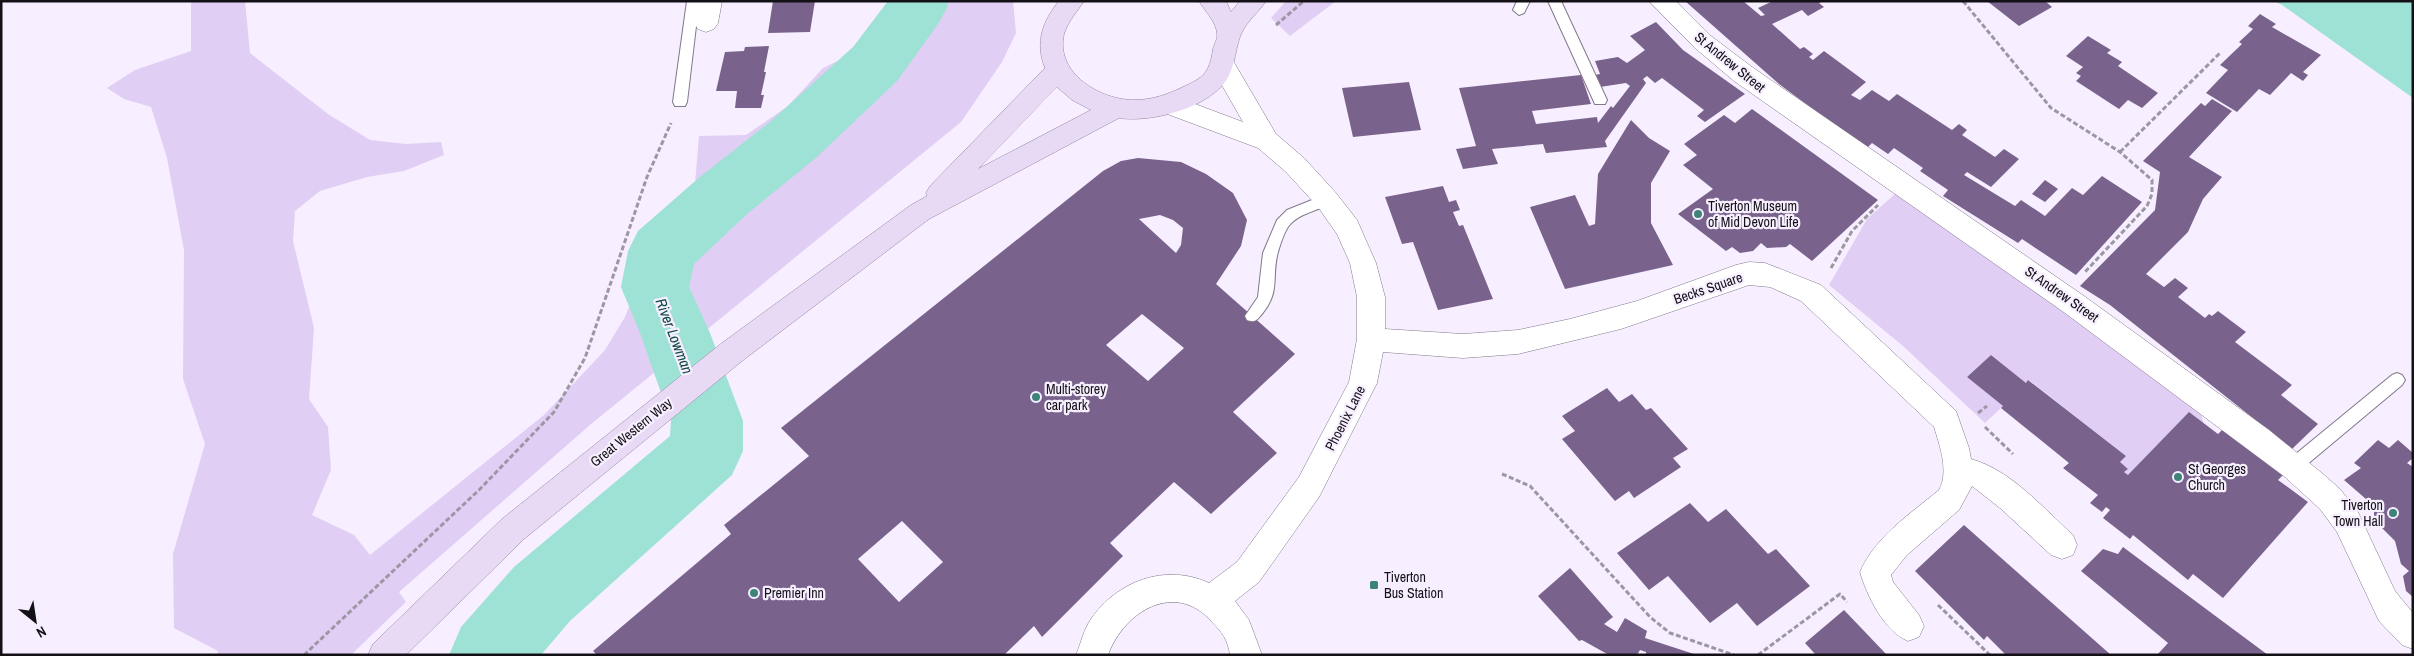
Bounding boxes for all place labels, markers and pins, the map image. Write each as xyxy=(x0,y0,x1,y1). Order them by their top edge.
place label: Tiverton Museum of Mid Devon Life xyxy=(1708,197,1799,231)
marker: Tiverton Museum of Mid Devon Life xyxy=(1692,208,1704,220)
place label: Multi-storey car park xyxy=(1046,380,1106,414)
marker: Multi-storey car park xyxy=(1030,391,1042,403)
place label: St Georges Church xyxy=(2188,460,2246,494)
marker: St Georges Church xyxy=(2172,471,2184,483)
place label: Tiverton Town Hall xyxy=(2333,496,2383,530)
marker: Tiverton Town Hall xyxy=(2387,507,2399,519)
place label: Tiverton Bus Station xyxy=(1384,568,1443,602)
marker: Tiverton Bus Station xyxy=(1368,579,1380,591)
place label: Premier Inn xyxy=(764,584,824,602)
marker: Premier Inn xyxy=(748,587,760,599)

